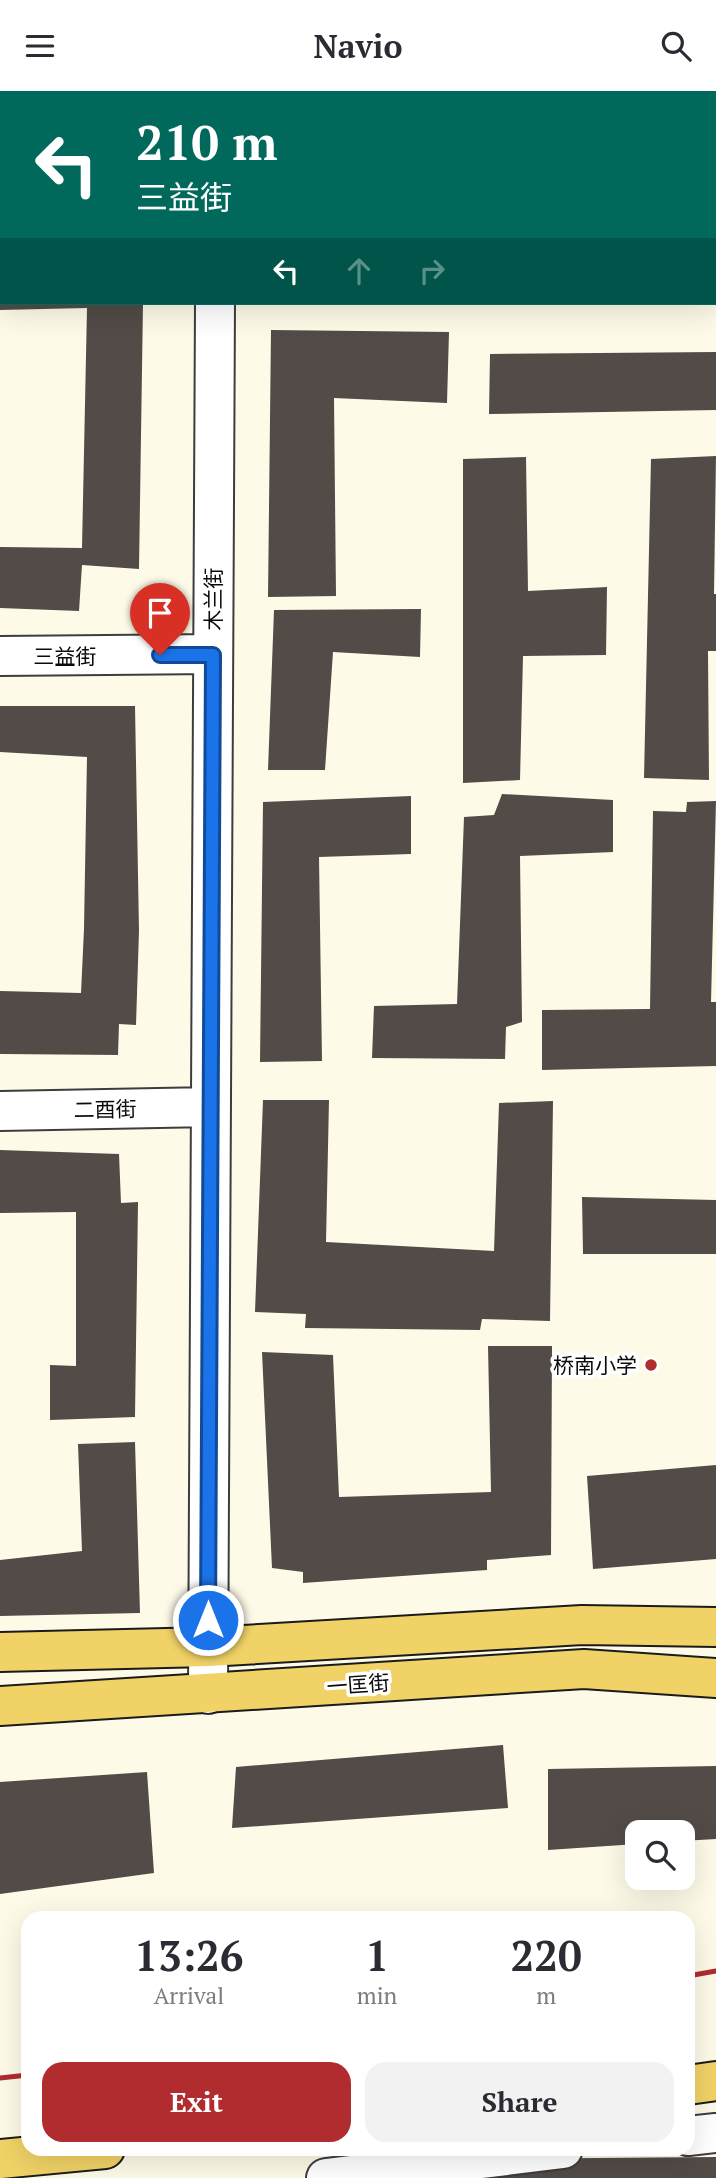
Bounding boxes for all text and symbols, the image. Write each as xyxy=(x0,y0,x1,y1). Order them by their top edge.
text: Navio xyxy=(314,25,402,67)
icon: menu xyxy=(21,27,59,65)
icon: search xyxy=(657,27,695,65)
text: 210 m xyxy=(136,109,278,174)
icon: left xyxy=(21,119,112,210)
text: 三益街 xyxy=(136,176,232,218)
icon: left xyxy=(267,252,305,290)
icon: ahead xyxy=(340,252,378,290)
icon: right xyxy=(413,252,451,290)
street label: 木兰街 xyxy=(199,568,227,631)
pin xyxy=(130,583,190,655)
icon: arrive xyxy=(141,594,179,632)
street label: 三益街 xyxy=(34,642,97,670)
street label: 二酉街 xyxy=(73,1094,137,1124)
place label: 桥南小学 xyxy=(553,1351,637,1379)
marker: 桥南小学 xyxy=(643,1357,659,1373)
position arrow xyxy=(171,1583,245,1657)
street label: 一匡街 xyxy=(326,1668,390,1700)
map controls xyxy=(625,1820,695,1890)
button: search xyxy=(625,1820,695,1890)
text: 13:26 xyxy=(134,1927,244,1983)
text: 1 xyxy=(365,1927,389,1983)
text: 220 xyxy=(511,1927,582,1983)
text: Arrival xyxy=(154,1980,224,2011)
text: min xyxy=(357,1980,397,2011)
text: m xyxy=(536,1980,556,2011)
button: Exit xyxy=(42,2062,351,2142)
button: Share xyxy=(365,2062,674,2142)

